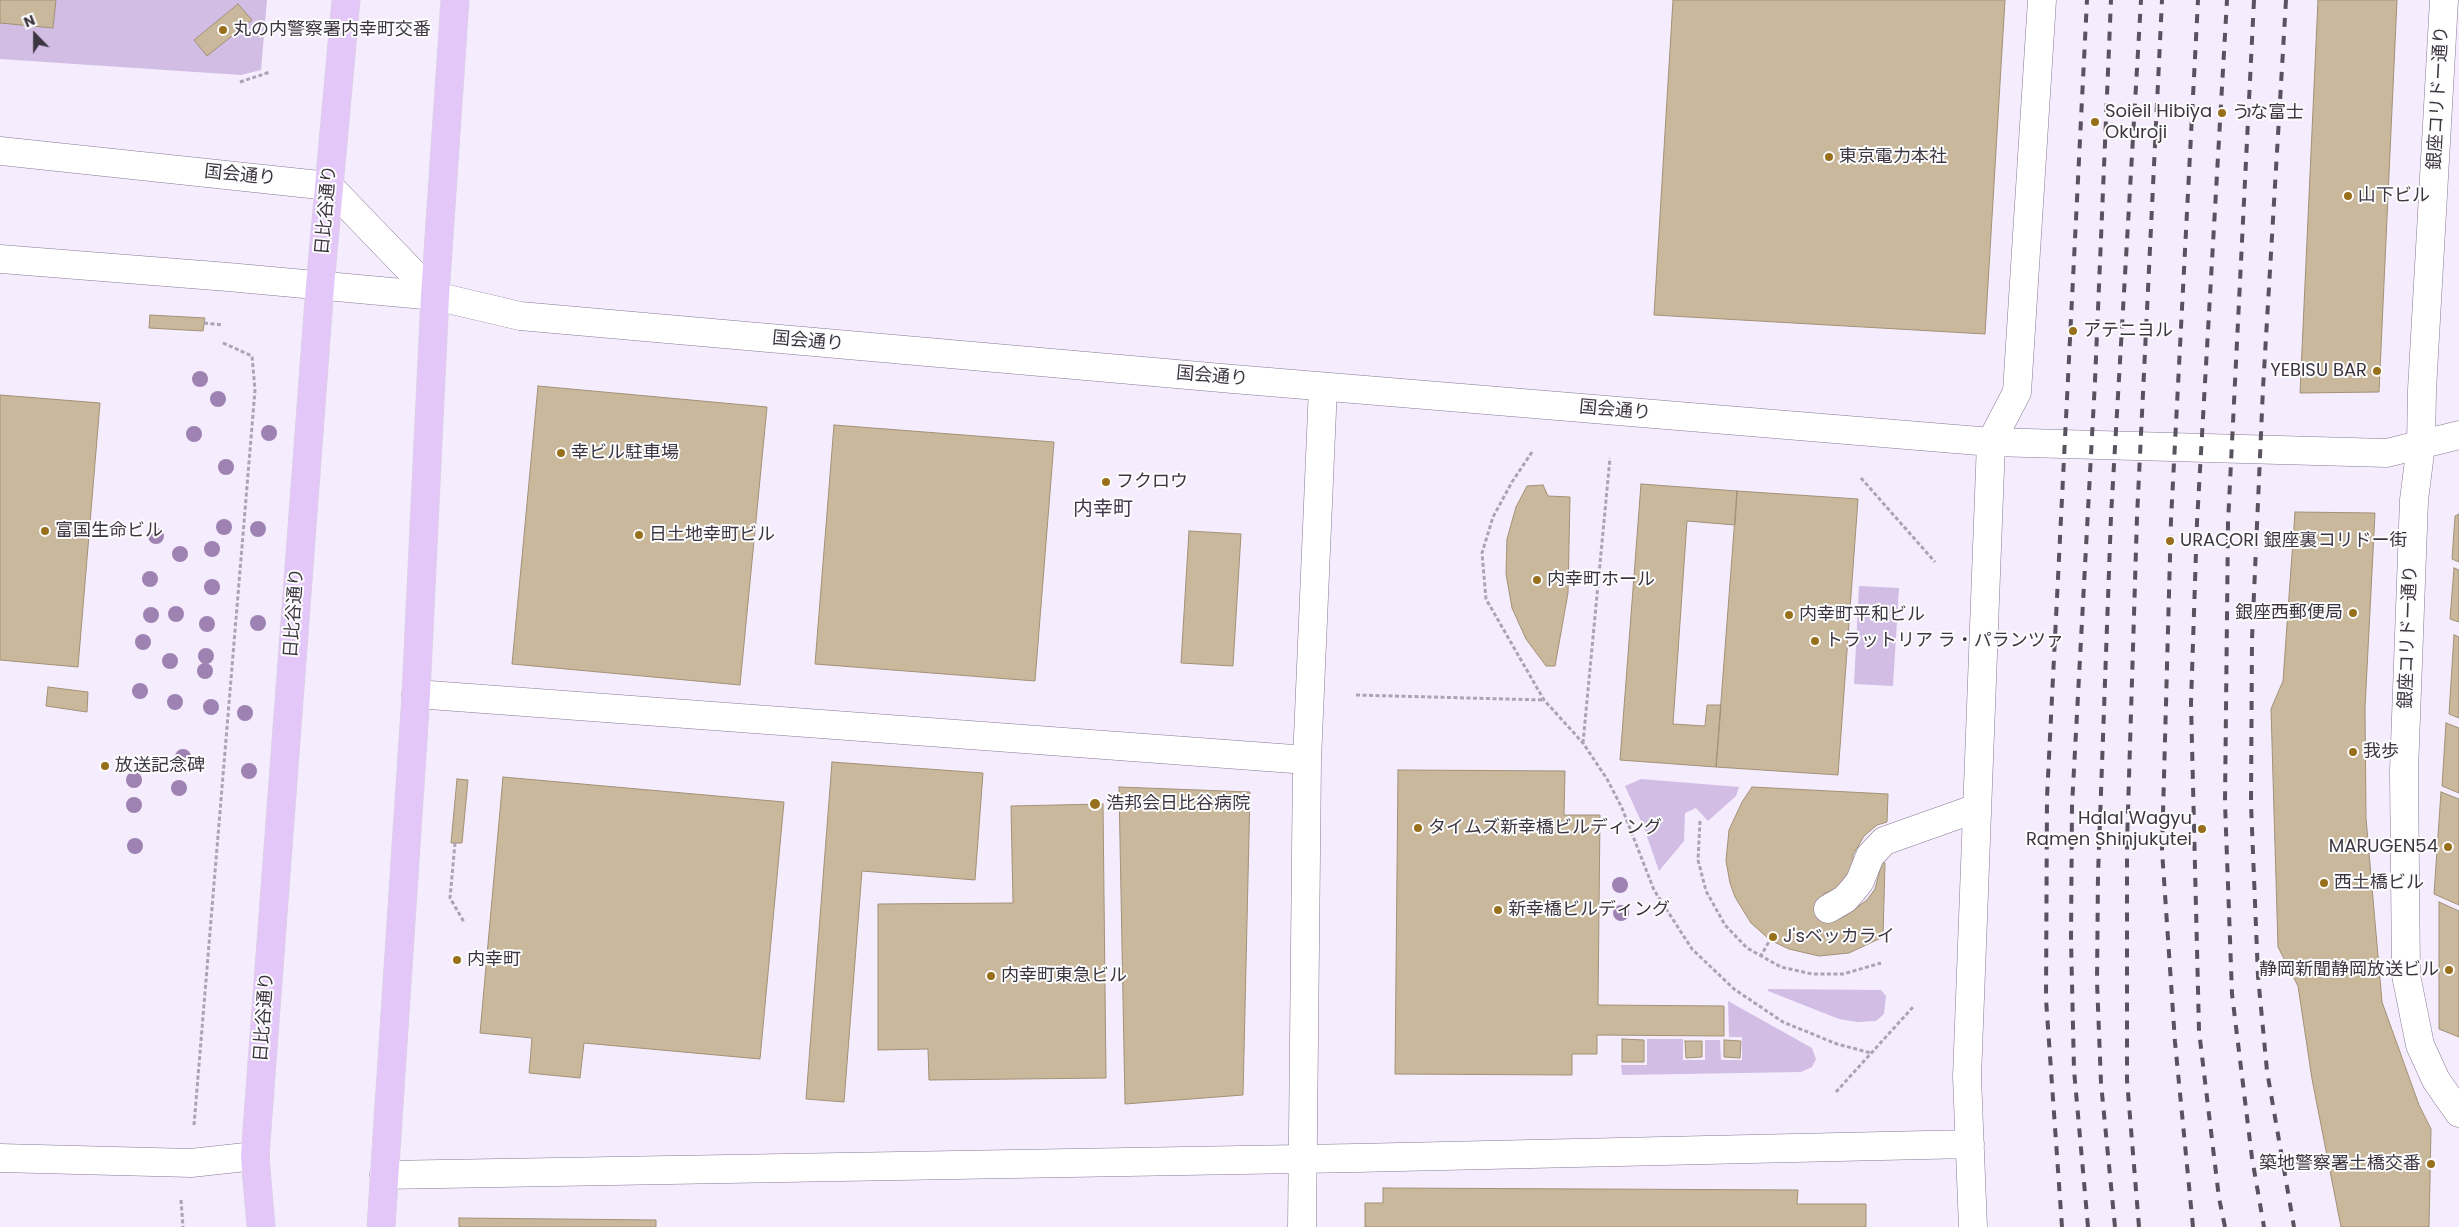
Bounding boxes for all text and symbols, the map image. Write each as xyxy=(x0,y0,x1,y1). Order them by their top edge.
north arrow xyxy=(10,10,60,60)
text: N xyxy=(21,10,38,32)
place label: 丸の内警察署内幸町交番 xyxy=(233,19,431,41)
marker: 丸の内警察署内幸町交番 xyxy=(217,24,229,36)
street label: 銀座コリドー通り xyxy=(2424,26,2454,170)
place label: Soieil Hibiya Okuroji xyxy=(2105,101,2212,144)
place label: うな富士 xyxy=(2232,102,2304,124)
marker: うな富士 xyxy=(2216,107,2228,119)
marker: Soieil Hibiya Okuroji xyxy=(2089,116,2101,128)
place label: 東京電力本社 xyxy=(1839,146,1947,168)
marker: 東京電力本社 xyxy=(1823,151,1835,163)
street label: 国会通り xyxy=(203,161,277,191)
street label: 日比谷通り xyxy=(312,164,342,256)
place label: 山下ビル xyxy=(2358,185,2430,207)
marker: 山下ビル xyxy=(2342,190,2354,202)
place label: アテニヨル xyxy=(2083,320,2173,342)
marker: アテニヨル xyxy=(2067,325,2079,337)
street label: 国会通り xyxy=(771,328,845,356)
place label: YEBISU BAR xyxy=(2270,360,2367,382)
street label: 国会通り xyxy=(1175,363,1249,391)
marker: YEBISU BAR xyxy=(2371,365,2383,377)
street label: 国会通り xyxy=(1578,397,1652,425)
place label: 幸ビル駐車場 xyxy=(571,442,679,464)
marker: 幸ビル駐車場 xyxy=(555,447,567,459)
place label: フクロウ xyxy=(1116,471,1188,493)
marker: フクロウ xyxy=(1100,476,1112,488)
district label: 内幸町 xyxy=(1073,498,1133,522)
place label: 富国生命ビル xyxy=(55,520,163,542)
place label: 日土地幸町ビル xyxy=(649,524,775,546)
marker: 富国生命ビル xyxy=(39,525,51,537)
marker: 日土地幸町ビル xyxy=(633,529,645,541)
place label: URACORI 銀座裏コリドー街 xyxy=(2180,530,2407,552)
marker: URACORI 銀座裏コリドー街 xyxy=(2164,535,2176,547)
street label: 銀座コリドー通り xyxy=(2396,565,2422,709)
street label: 日比谷通り xyxy=(281,567,309,659)
place label: 内幸町ホール xyxy=(1547,569,1655,591)
marker: 内幸町ホール xyxy=(1531,574,1543,586)
place label: 銀座西郵便局 xyxy=(2235,602,2343,624)
place label: 内幸町平和ビル xyxy=(1799,604,1925,626)
marker: 銀座西郵便局 xyxy=(2347,607,2359,619)
marker: 内幸町平和ビル xyxy=(1783,609,1795,621)
place label: トラットリア ラ・パランツァ xyxy=(1825,630,2064,652)
marker: トラットリア ラ・パランツァ xyxy=(1809,635,1821,647)
place label: 我歩 xyxy=(2363,741,2399,763)
marker: 我歩 xyxy=(2347,746,2359,758)
place label: 放送記念碑 xyxy=(115,755,205,777)
marker: 放送記念碑 xyxy=(99,760,111,772)
place label: 浩邦会日比谷病院 xyxy=(1106,793,1250,815)
marker: 浩邦会日比谷病院 xyxy=(1088,797,1102,811)
place label: Halal Wagyu Ramen Shinjukutei xyxy=(2026,808,2192,851)
place label: タイムズ新幸橋ビルディング xyxy=(1428,817,1662,839)
marker: タイムズ新幸橋ビルディング xyxy=(1412,822,1424,834)
marker: Halal Wagyu Ramen Shinjukutei xyxy=(2196,823,2208,835)
place label: MARUGEN54 xyxy=(2329,836,2438,858)
marker: MARUGEN54 xyxy=(2442,841,2454,853)
place label: 西土橋ビル xyxy=(2334,872,2424,894)
marker: 西土橋ビル xyxy=(2318,877,2330,889)
place label: 新幸橋ビルディング xyxy=(1508,899,1670,921)
marker: 新幸橋ビルディング xyxy=(1492,904,1504,916)
place label: J'sベッカライ xyxy=(1783,926,1895,948)
marker: J'sベッカライ xyxy=(1767,931,1779,943)
place label: 内幸町 xyxy=(467,949,521,971)
marker: 内幸町 xyxy=(451,954,463,966)
place label: 静岡新聞静岡放送ビル xyxy=(2259,959,2439,981)
marker: 静岡新聞静岡放送ビル xyxy=(2443,964,2455,976)
place label: 内幸町東急ビル xyxy=(1001,965,1127,987)
marker: 内幸町東急ビル xyxy=(985,970,997,982)
street label: 日比谷通り xyxy=(251,971,279,1063)
place label: 築地警察署土橋交番 xyxy=(2259,1153,2421,1175)
marker: 築地警察署土橋交番 xyxy=(2425,1158,2437,1170)

